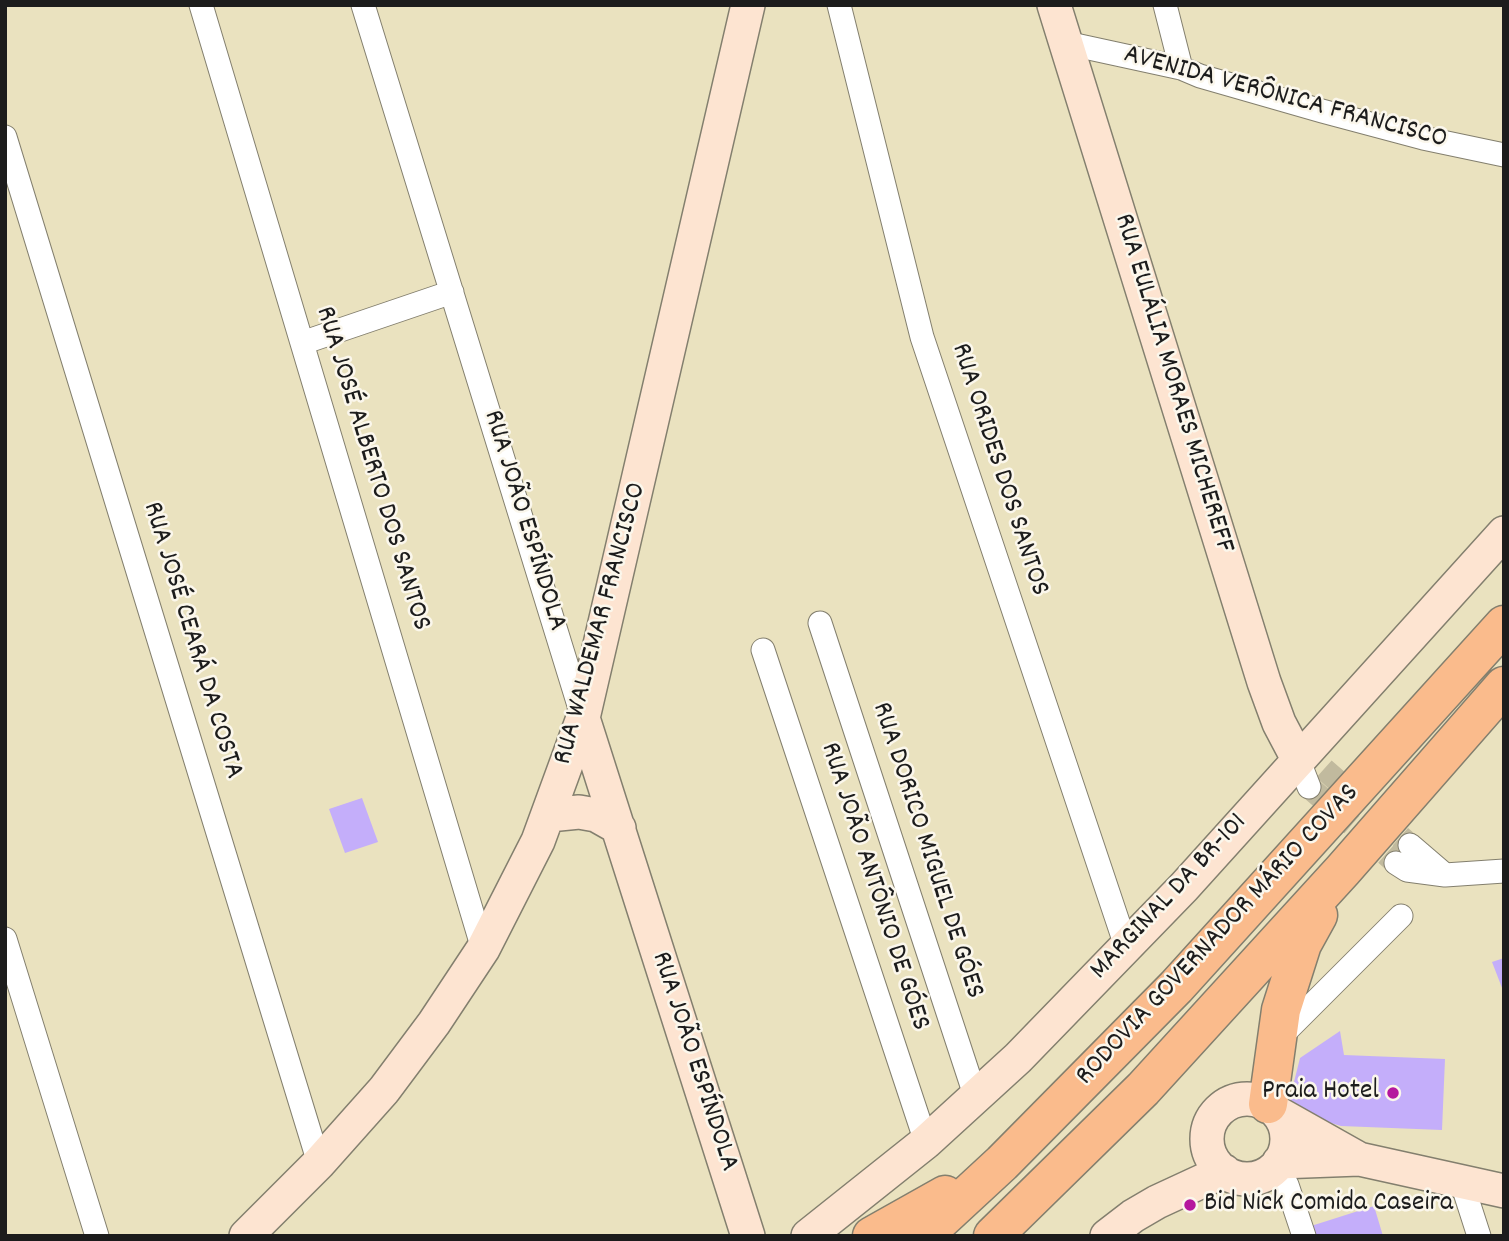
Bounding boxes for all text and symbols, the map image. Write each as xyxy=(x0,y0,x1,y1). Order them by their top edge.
street label: AVENIDA VERÔNICA FRANCISCO xyxy=(1120,40,1450,158)
street label: RUA EULÁLIA MORAES MICHEREFF xyxy=(1104,210,1240,558)
street label: RUA JOSÉ ALBERTO DOS SANTOS xyxy=(306,303,436,635)
street label: RUA ORIDES DOS SANTOS xyxy=(941,340,1055,600)
street label: RUA JOÃO ESPÍNDOLA xyxy=(473,407,573,635)
street label: RUA WALDEMAR FRANCISCO xyxy=(548,479,656,769)
street label: RUA JOSÉ CEARÁ DA COSTA xyxy=(133,498,249,784)
street label: RUA DORICO MIGUEL DE GÓES xyxy=(862,699,990,1003)
street label: RUA JOÃO ANTÔNIO DE GÓES xyxy=(811,739,935,1035)
street label: RODOVIA GOVERNADOR MÁRIO COVAS xyxy=(1070,778,1368,1094)
street label: MARGINAL DA BR-101 xyxy=(1084,808,1256,988)
street label: RUA JOÃO ESPÍNDOLA xyxy=(642,948,744,1176)
place label: Praia Hotel xyxy=(1262,1076,1379,1110)
marker: Praia Hotel xyxy=(1385,1085,1401,1101)
place label: Bid Nick Comida Caseira xyxy=(1204,1188,1453,1222)
marker: Bid Nick Comida Caseira xyxy=(1182,1197,1198,1213)

